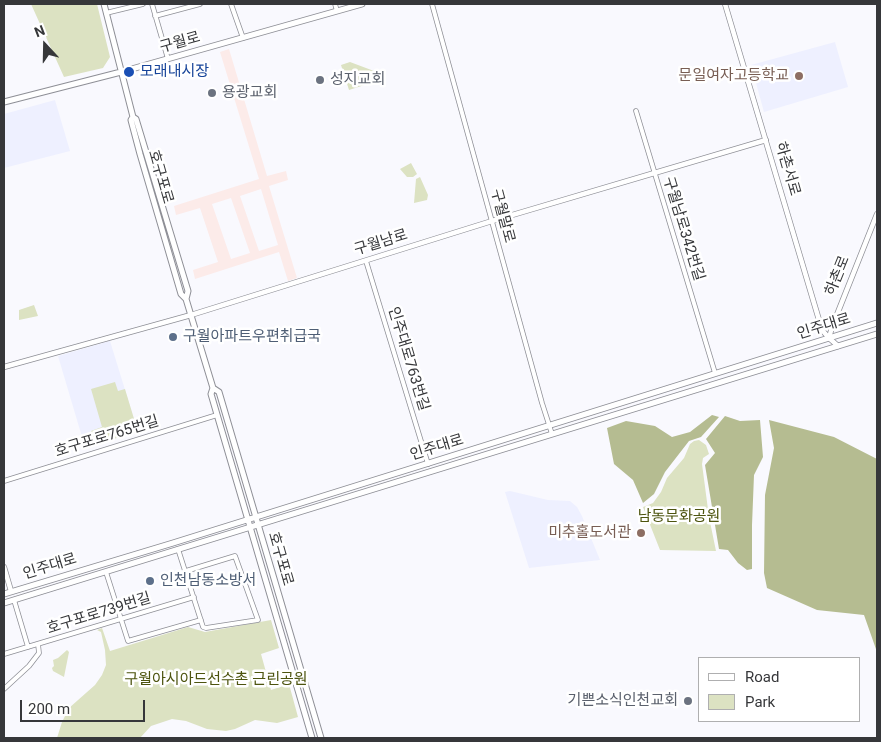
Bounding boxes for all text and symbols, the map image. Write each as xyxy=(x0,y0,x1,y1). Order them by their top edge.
north arrow xyxy=(20,20,70,70)
text: N xyxy=(32,22,47,40)
street label: 구월로 xyxy=(158,29,202,57)
place label: 모래내시장 xyxy=(140,63,209,81)
marker: 모래내시장 xyxy=(122,65,136,79)
place label: 문일여자고등학교 xyxy=(679,67,789,85)
marker: 문일여자고등학교 xyxy=(793,70,805,82)
place label: 성지교회 xyxy=(330,71,385,89)
marker: 성지교회 xyxy=(314,74,326,86)
place label: 용광교회 xyxy=(222,84,277,102)
marker: 용광교회 xyxy=(206,87,218,99)
street label: 하촌서로 xyxy=(771,140,803,198)
street label: 호구포로 xyxy=(144,148,176,206)
street label: 구월남로342번길 xyxy=(659,175,707,283)
street label: 구월말로 xyxy=(486,187,518,245)
street label: 구월남로 xyxy=(352,226,410,260)
street label: 하촌로 xyxy=(822,253,854,299)
street label: 인주대로763번길 xyxy=(384,305,432,413)
street label: 인주대로 xyxy=(795,310,853,344)
place label: 구월아파트우편취급국 xyxy=(183,328,321,346)
marker: 구월아파트우편취급국 xyxy=(167,331,179,343)
street label: 호구포로765번길 xyxy=(53,413,161,461)
street label: 인주대로 xyxy=(408,431,466,465)
park label: 남동문화공원 xyxy=(638,508,720,526)
place label: 미추홀도서관 xyxy=(548,524,631,542)
marker: 미추홀도서관 xyxy=(635,527,647,539)
street label: 호구포로 xyxy=(264,530,296,588)
street label: 인주대로 xyxy=(21,550,79,584)
place label: 인천남동소방서 xyxy=(160,572,257,590)
marker: 인천남동소방서 xyxy=(144,575,156,587)
street label: 호구포로739번길 xyxy=(45,590,153,638)
legend xyxy=(698,657,861,722)
text: Road xyxy=(745,668,779,686)
park label: 구월아시아드선수촌 근린공원 xyxy=(124,671,308,689)
scale bar xyxy=(22,690,148,722)
place label: 기쁜소식인천교회 xyxy=(568,692,678,710)
text: Park xyxy=(745,693,775,711)
marker: 기쁜소식인천교회 xyxy=(682,695,694,707)
text: 200 m xyxy=(28,700,70,718)

